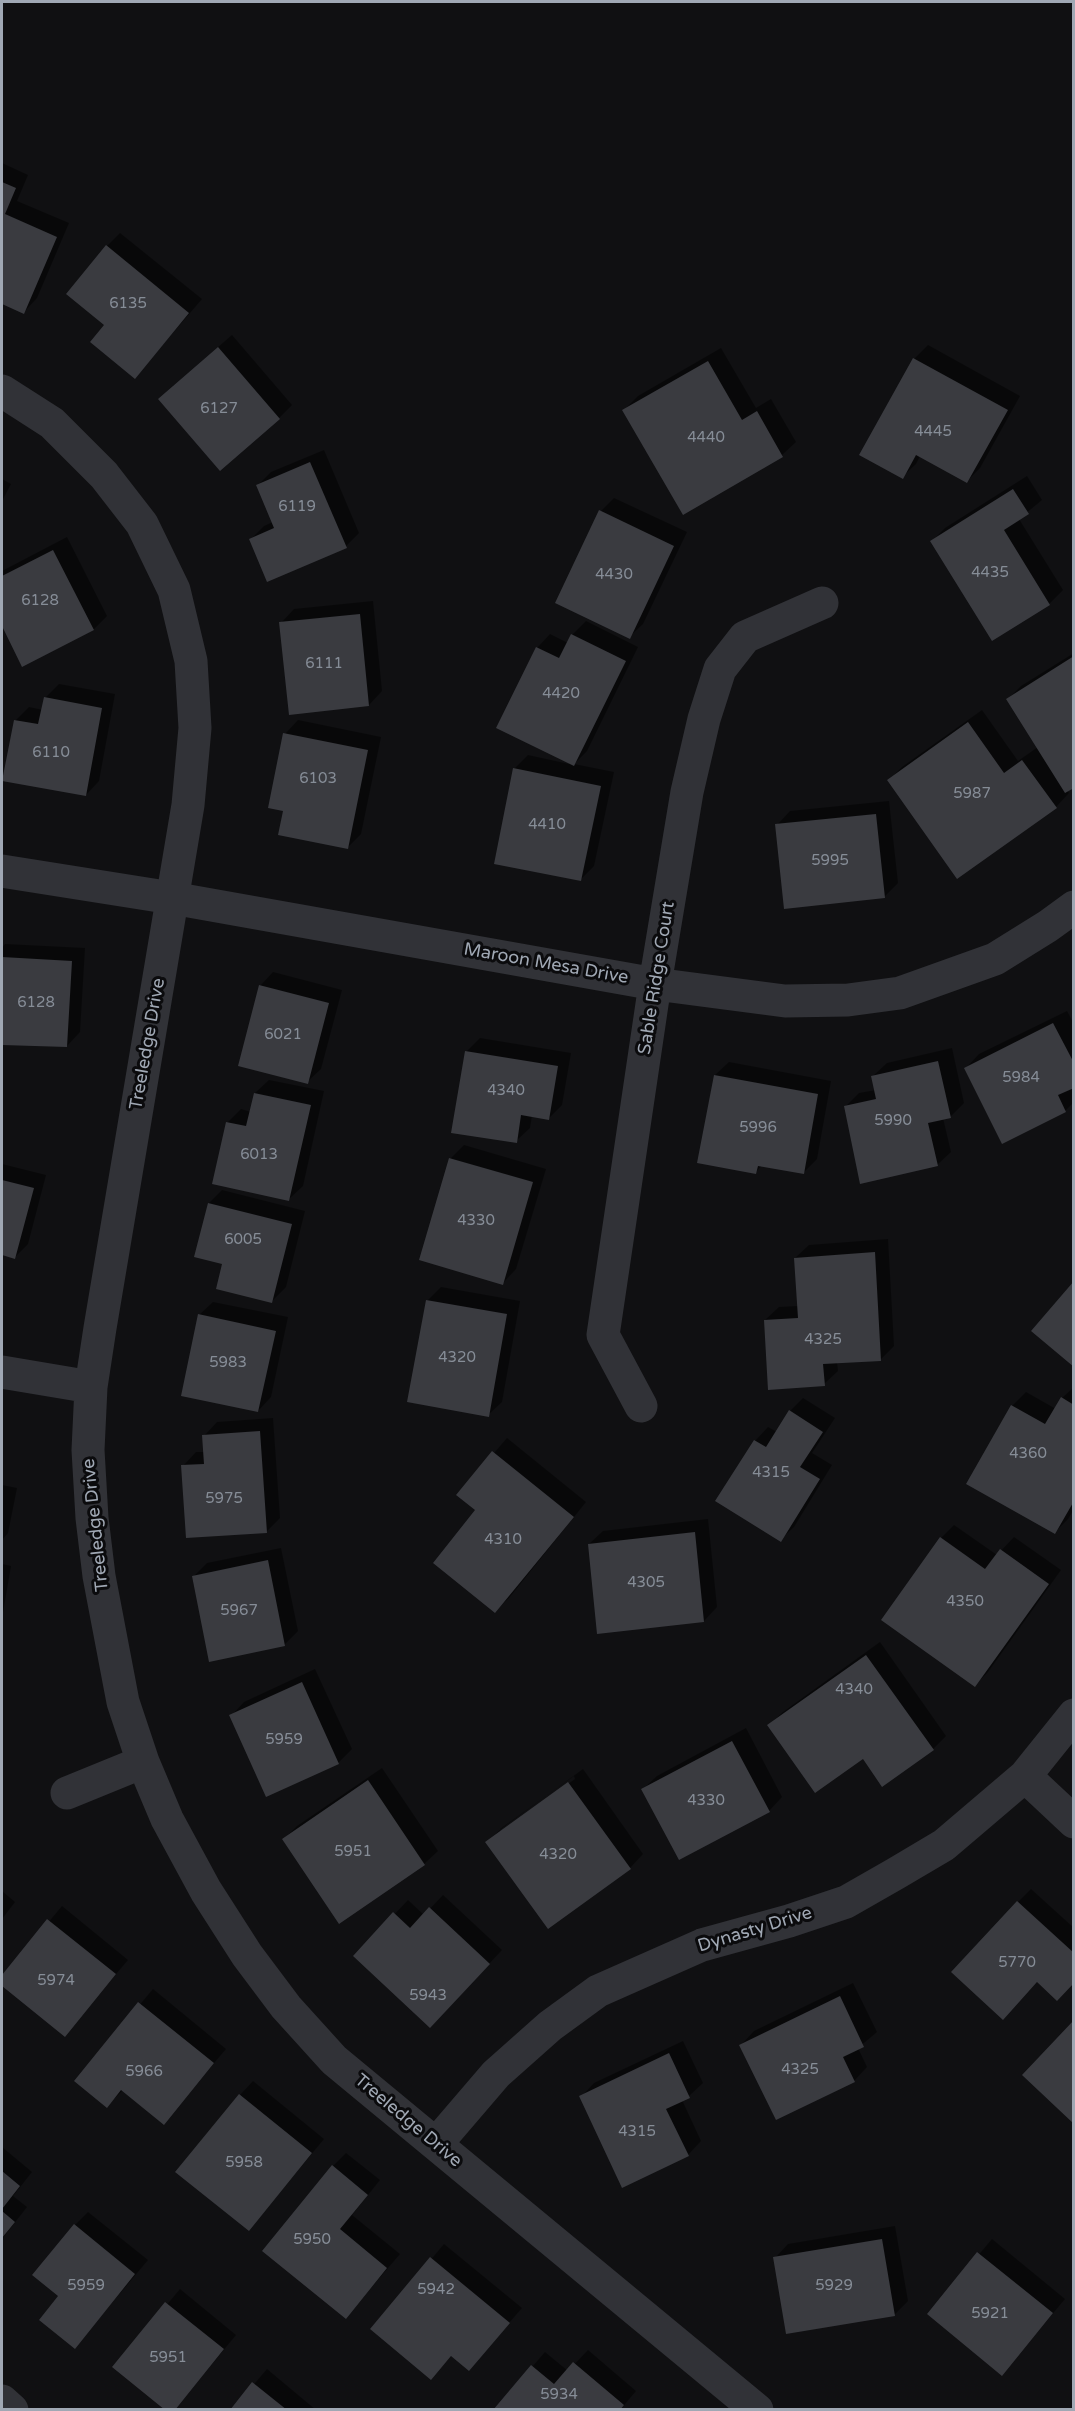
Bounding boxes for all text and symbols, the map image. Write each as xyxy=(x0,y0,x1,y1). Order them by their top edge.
house number: 6135 xyxy=(109,295,147,313)
house number: 6127 xyxy=(200,400,238,418)
house number: 4445 xyxy=(914,423,952,441)
house number: 4440 xyxy=(687,429,725,447)
house number: 6119 xyxy=(278,498,316,516)
house number: 4435 xyxy=(971,564,1009,582)
house number: 4430 xyxy=(595,566,633,584)
house number: 6128 xyxy=(21,592,59,610)
house number: 6111 xyxy=(305,655,343,673)
house number: 4420 xyxy=(542,685,580,703)
house number: 6110 xyxy=(32,744,70,762)
house number: 6103 xyxy=(299,770,337,788)
house number: 5987 xyxy=(953,785,991,803)
house number: 4410 xyxy=(528,816,566,834)
house number: 5995 xyxy=(811,852,849,870)
street label: Sable Ridge Court xyxy=(634,900,680,1056)
street label: Maroon Mesa Drive xyxy=(462,939,630,989)
street label: Treeledge Drive xyxy=(126,976,170,1112)
house number: 6128 xyxy=(17,994,55,1012)
house number: 6021 xyxy=(264,1026,302,1044)
house number: 5984 xyxy=(1002,1069,1040,1087)
house number: 4340 xyxy=(487,1082,525,1100)
house number: 5990 xyxy=(874,1112,912,1130)
house number: 5996 xyxy=(739,1119,777,1137)
house number: 6013 xyxy=(240,1146,278,1164)
house number: 4330 xyxy=(457,1212,495,1230)
house number: 6005 xyxy=(224,1231,262,1249)
house number: 4325 xyxy=(804,1331,842,1349)
house number: 4320 xyxy=(438,1349,476,1367)
house number: 5983 xyxy=(209,1354,247,1372)
house number: 4360 xyxy=(1009,1445,1047,1463)
street label: Treeledge Drive xyxy=(78,1458,114,1592)
house number: 4315 xyxy=(752,1464,790,1482)
house number: 5975 xyxy=(205,1490,243,1508)
house number: 4310 xyxy=(484,1531,522,1549)
house number: 4305 xyxy=(627,1574,665,1592)
house number: 4350 xyxy=(946,1593,984,1611)
house number: 5967 xyxy=(220,1602,258,1620)
house number: 4340 xyxy=(835,1681,873,1699)
house number: 5959 xyxy=(265,1731,303,1749)
house number: 4330 xyxy=(687,1792,725,1810)
house number: 5951 xyxy=(334,1843,372,1861)
house number: 4320 xyxy=(539,1846,577,1864)
street label: Dynasty Drive xyxy=(695,1902,815,1958)
house number: 5770 xyxy=(998,1954,1036,1972)
house number: 5974 xyxy=(37,1972,75,1990)
house number: 5943 xyxy=(409,1987,447,2005)
house number: 4325 xyxy=(781,2061,819,2079)
house number: 5966 xyxy=(125,2063,163,2081)
street label: Treeledge Drive xyxy=(350,2070,466,2172)
house number: 4315 xyxy=(618,2123,656,2141)
house number: 5958 xyxy=(225,2154,263,2172)
house number: 5950 xyxy=(293,2231,331,2249)
house number: 5959 xyxy=(67,2277,105,2295)
house number: 5929 xyxy=(815,2277,853,2295)
house number: 5942 xyxy=(417,2281,455,2299)
house number: 5921 xyxy=(971,2305,1009,2323)
house number: 5951 xyxy=(149,2349,187,2367)
house number: 5934 xyxy=(540,2386,578,2404)

